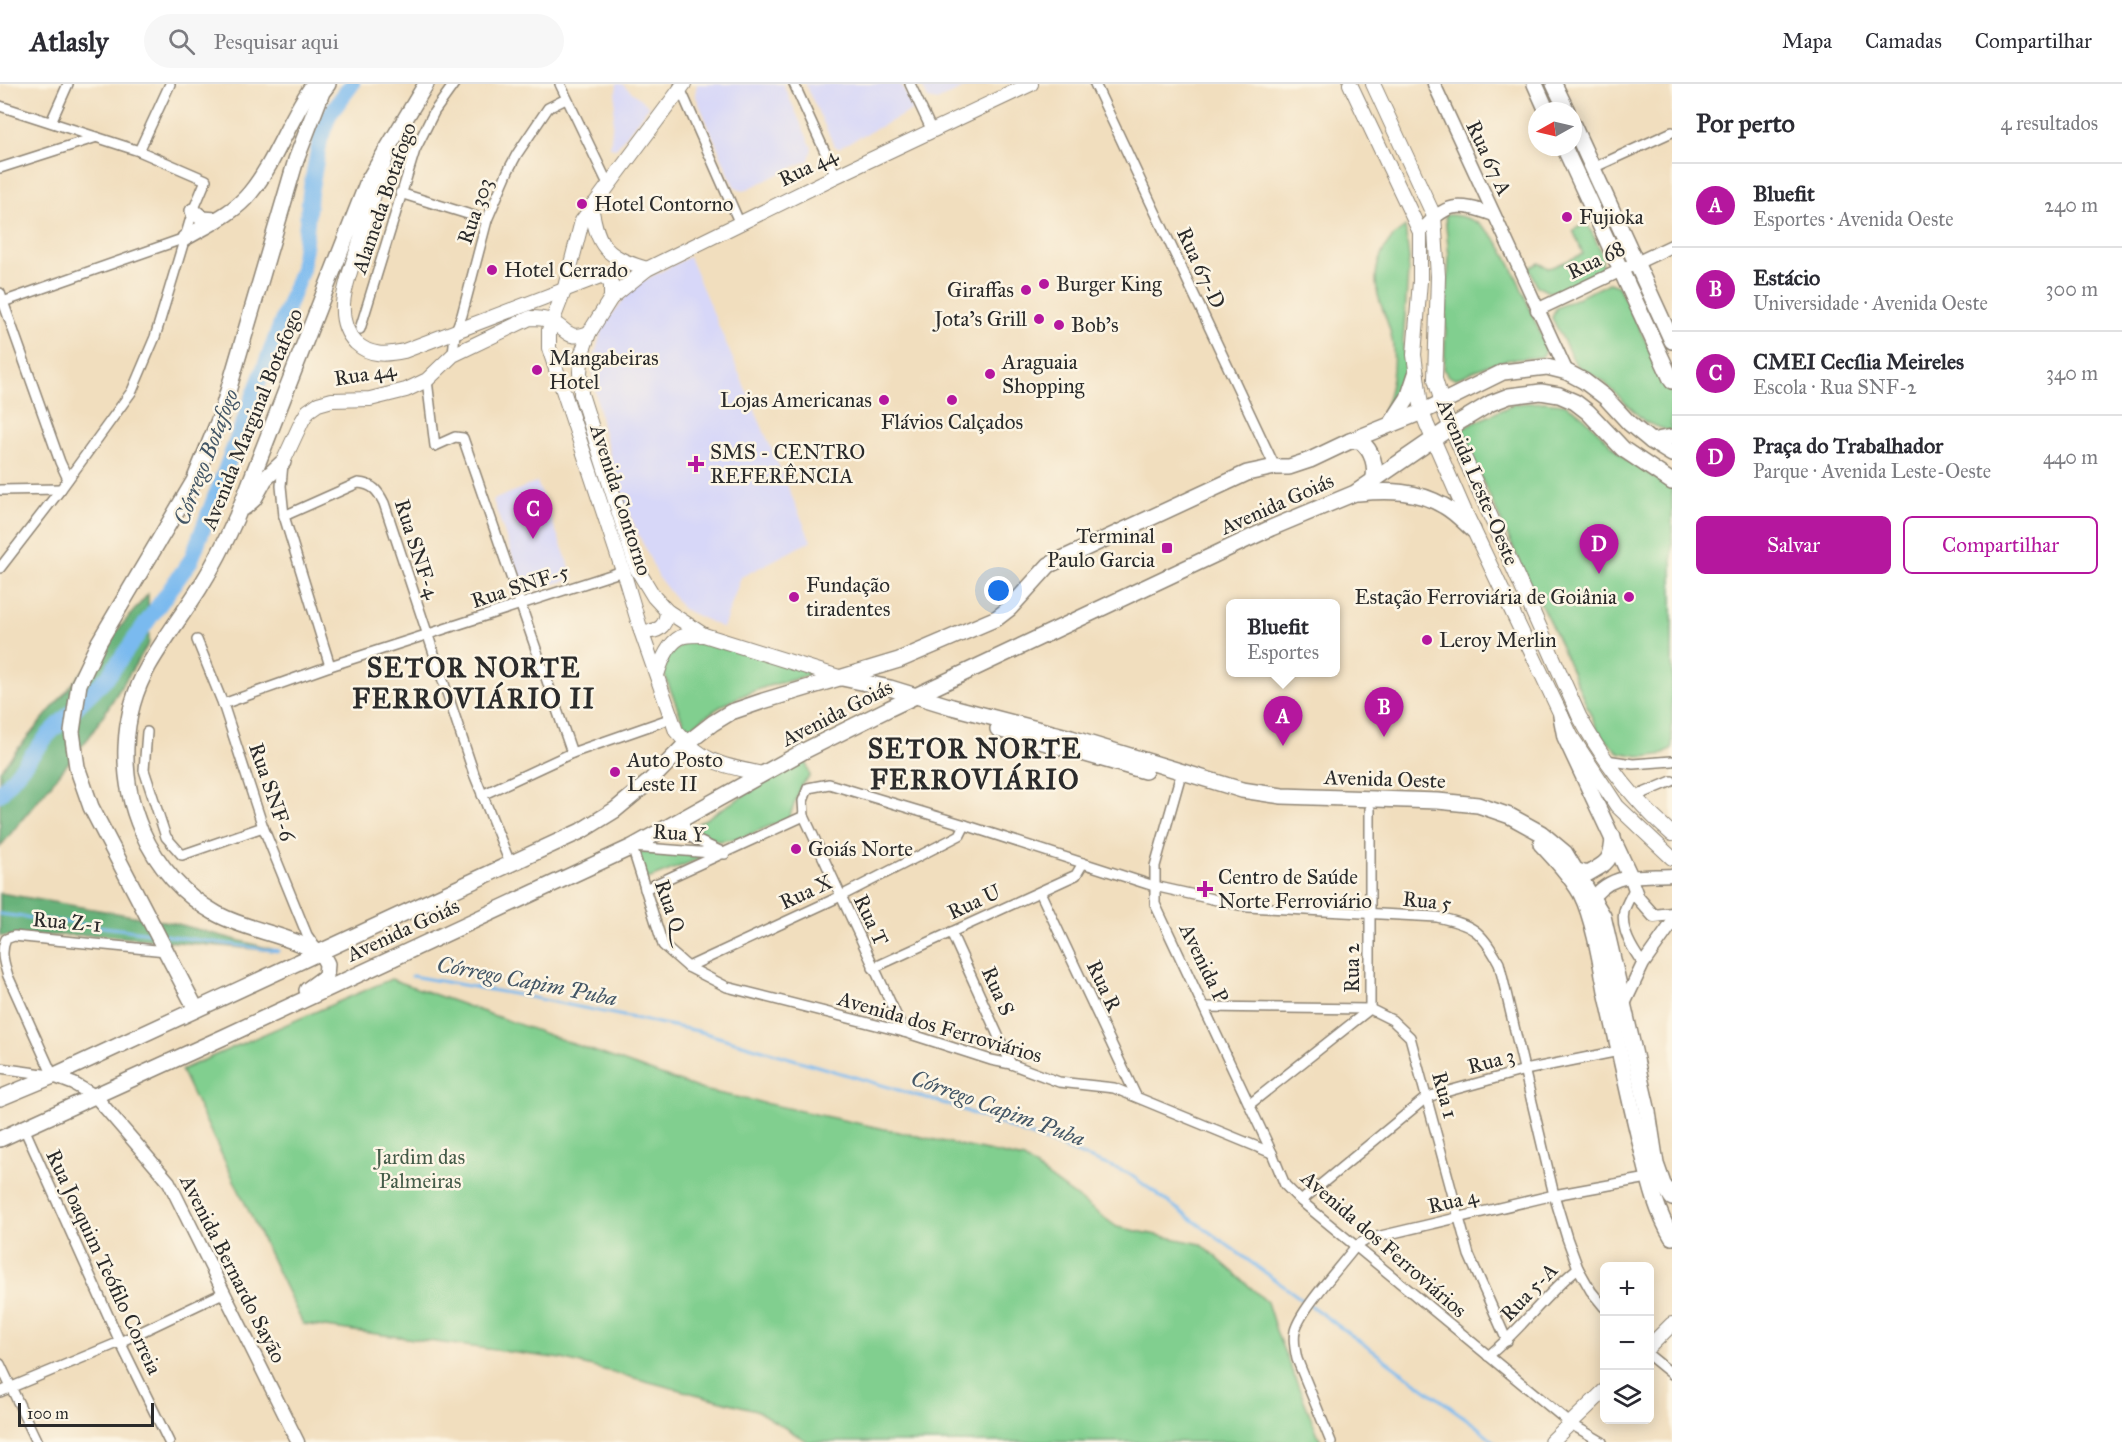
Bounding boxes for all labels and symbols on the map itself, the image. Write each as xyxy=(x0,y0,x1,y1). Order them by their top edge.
north arrow xyxy=(1528,102,1582,156)
street label: Rua 67 A xyxy=(1460,116,1518,200)
street label: Alameda Botafogo xyxy=(346,119,422,278)
street label: Rua 44 xyxy=(774,141,843,192)
street label: Rua 303 xyxy=(452,175,498,247)
place label: Hotel Contorno xyxy=(594,191,734,217)
marker: Hotel Contorno xyxy=(575,197,589,211)
place label: Fujioka xyxy=(1579,204,1644,230)
marker: Fujioka xyxy=(1560,210,1574,224)
street label: Rua 67-D xyxy=(1171,223,1231,313)
street label: Rua 68 xyxy=(1563,235,1629,285)
place label: Hotel Cerrado xyxy=(504,257,628,283)
marker: Hotel Cerrado xyxy=(485,263,499,277)
place label: Burger King xyxy=(1056,271,1162,297)
place label: Giraffas xyxy=(947,277,1014,303)
marker: Burger King xyxy=(1037,277,1051,291)
marker: Giraffas xyxy=(1019,283,1033,297)
street label: Avenida Marginal Botafogo xyxy=(195,304,308,534)
place label: Jota's Grill xyxy=(932,306,1027,332)
marker: Jota's Grill xyxy=(1032,312,1046,326)
place label: Bob's xyxy=(1071,312,1119,338)
marker: Bob's xyxy=(1052,318,1066,332)
place label: Mangabeiras Hotel xyxy=(549,345,659,395)
place label: Araguaia Shopping xyxy=(1001,349,1085,399)
street label: Rua 44 xyxy=(332,356,399,392)
marker: Mangabeiras Hotel xyxy=(530,363,544,377)
marker: Araguaia Shopping xyxy=(983,367,997,381)
water label: Córrego Botafogo xyxy=(168,385,244,529)
place label: Lojas Americanas xyxy=(720,387,872,413)
marker: Lojas Americanas xyxy=(877,393,891,407)
marker: Flávios Calçados xyxy=(945,393,959,407)
street label: Avenida Leste-Oeste xyxy=(1431,394,1525,569)
place label: Flávios Calçados xyxy=(881,409,1023,435)
street label: Avenida Contorno xyxy=(584,420,658,579)
place label: SMS - CENTRO REFERÊNCIA xyxy=(710,439,865,489)
marker: SMS - CENTRO REFERÊNCIA xyxy=(687,455,705,473)
street label: Avenida Goiás xyxy=(1215,467,1338,541)
pin: C xyxy=(514,490,552,539)
street label: Rua SNF-4 xyxy=(389,496,446,603)
place label: Terminal Paulo Garcia xyxy=(1047,523,1155,573)
pin: D xyxy=(1580,524,1618,574)
marker: Terminal Paulo Garcia xyxy=(1160,541,1174,555)
street label: Rua SNF-5 xyxy=(468,558,572,614)
place label: Fundação tiradentes xyxy=(806,572,890,622)
your location xyxy=(984,576,1013,605)
place label: Estação Ferroviária de Goiânia xyxy=(1354,584,1617,610)
marker: Fundação tiradentes xyxy=(787,590,801,604)
marker: Estação Ferroviária de Goiânia xyxy=(1622,590,1636,604)
place label: Leroy Merlin xyxy=(1439,627,1557,653)
marker: Leroy Merlin xyxy=(1420,633,1434,647)
district label: SETOR NORTE FERROVIÁRIO II xyxy=(352,651,596,715)
street label: Avenida Goiás xyxy=(776,674,897,753)
pin: B xyxy=(1364,688,1404,737)
pin: A xyxy=(1264,696,1302,746)
district label: SETOR NORTE FERROVIÁRIO xyxy=(868,732,1082,796)
street label: Rua SNF-6 xyxy=(243,739,301,846)
place label: Auto Posto Leste II xyxy=(626,747,723,797)
street label: Avenida Oeste xyxy=(1323,764,1446,794)
marker: Auto Posto Leste II xyxy=(608,765,622,779)
street label: Rua Y xyxy=(652,818,707,848)
place label: Goiás Norte xyxy=(808,836,913,862)
marker: Goiás Norte xyxy=(789,842,803,856)
place label: Centro de Saúde Norte Ferroviário xyxy=(1218,864,1372,914)
street label: Rua X xyxy=(775,868,837,916)
street label: Rua Q xyxy=(649,876,696,950)
street label: Rua U xyxy=(943,878,1005,926)
marker: Centro de Saúde Norte Ferroviário xyxy=(1196,880,1214,898)
street label: Rua 5 xyxy=(1401,886,1453,917)
street label: Rua T xyxy=(848,890,894,950)
street label: Avenida Goiás xyxy=(342,893,463,968)
street label: Rua Z-1 xyxy=(31,906,103,938)
street label: Avenida P xyxy=(1173,918,1234,1007)
street label: Rua 2 xyxy=(1339,943,1365,993)
water label: Córrego Capim Puba xyxy=(435,950,619,1012)
street label: Rua R xyxy=(1081,956,1128,1017)
street label: Rua S xyxy=(976,962,1020,1020)
street label: Avenida dos Ferroviários xyxy=(834,985,1045,1069)
street label: Rua 3 xyxy=(1465,1042,1517,1080)
water label: Córrego Capim Puba xyxy=(907,1064,1089,1152)
street label: Rua 1 xyxy=(1426,1069,1464,1121)
park label: Jardim das Palmeiras xyxy=(373,1144,465,1194)
street label: Rua Joaquim Teófilo Correia xyxy=(40,1145,168,1379)
street label: Avenida dos Ferroviários xyxy=(1295,1164,1472,1323)
street label: Avenida Bernardo Sayão xyxy=(174,1170,292,1367)
street label: Rua 4 xyxy=(1425,1182,1482,1219)
street label: Rua 5-A xyxy=(1495,1257,1563,1327)
scale bar xyxy=(18,1400,154,1428)

